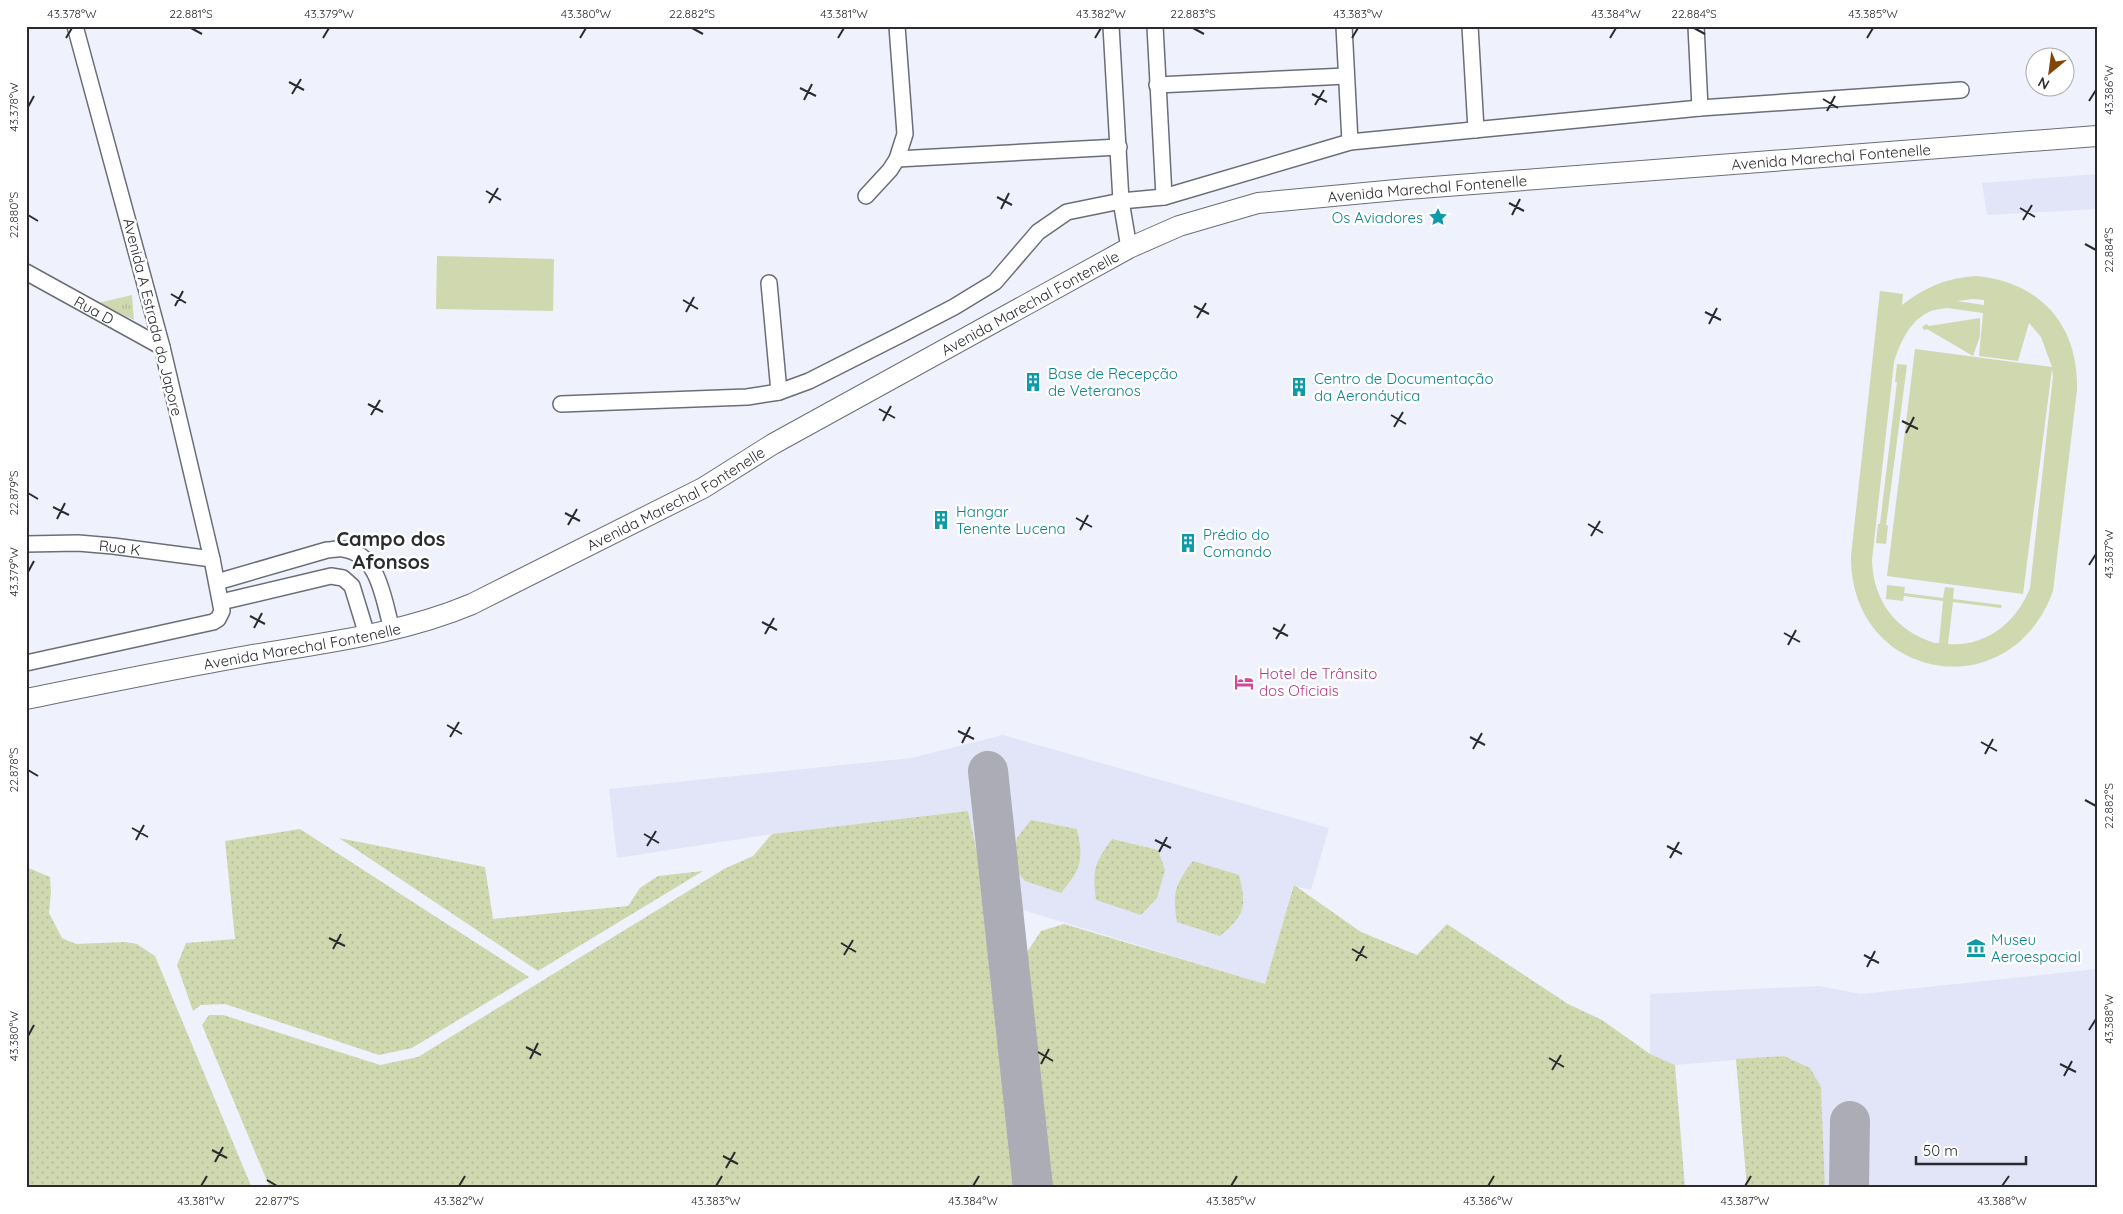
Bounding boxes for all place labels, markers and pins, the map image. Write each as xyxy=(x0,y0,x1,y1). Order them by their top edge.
place icon: Os Aviadores xyxy=(1427,206,1449,228)
place label: Os Aviadores xyxy=(1332,208,1423,227)
place label: Base de Recepção de Veteranos xyxy=(1048,364,1178,400)
place label: Centro de Documentação da Aeronáutica xyxy=(1314,369,1493,405)
building icon: Base de Recepção de Veteranos xyxy=(1022,371,1044,393)
building icon: Centro de Documentação da Aeronáutica xyxy=(1288,376,1310,398)
place label: Hangar Tenente Lucena xyxy=(956,502,1066,538)
building icon: Hangar Tenente Lucena xyxy=(930,509,952,531)
place label: Prédio do Comando xyxy=(1203,525,1271,561)
building icon: Prédio do Comando xyxy=(1177,532,1199,554)
place label: Hotel de Trânsito dos Oficiais xyxy=(1259,664,1377,700)
hotel icon: Hotel de Trânsito dos Oficiais xyxy=(1233,671,1255,693)
place label: Museu Aeroespacial xyxy=(1991,930,2081,966)
museum icon: Museu Aeroespacial xyxy=(1965,937,1987,959)

